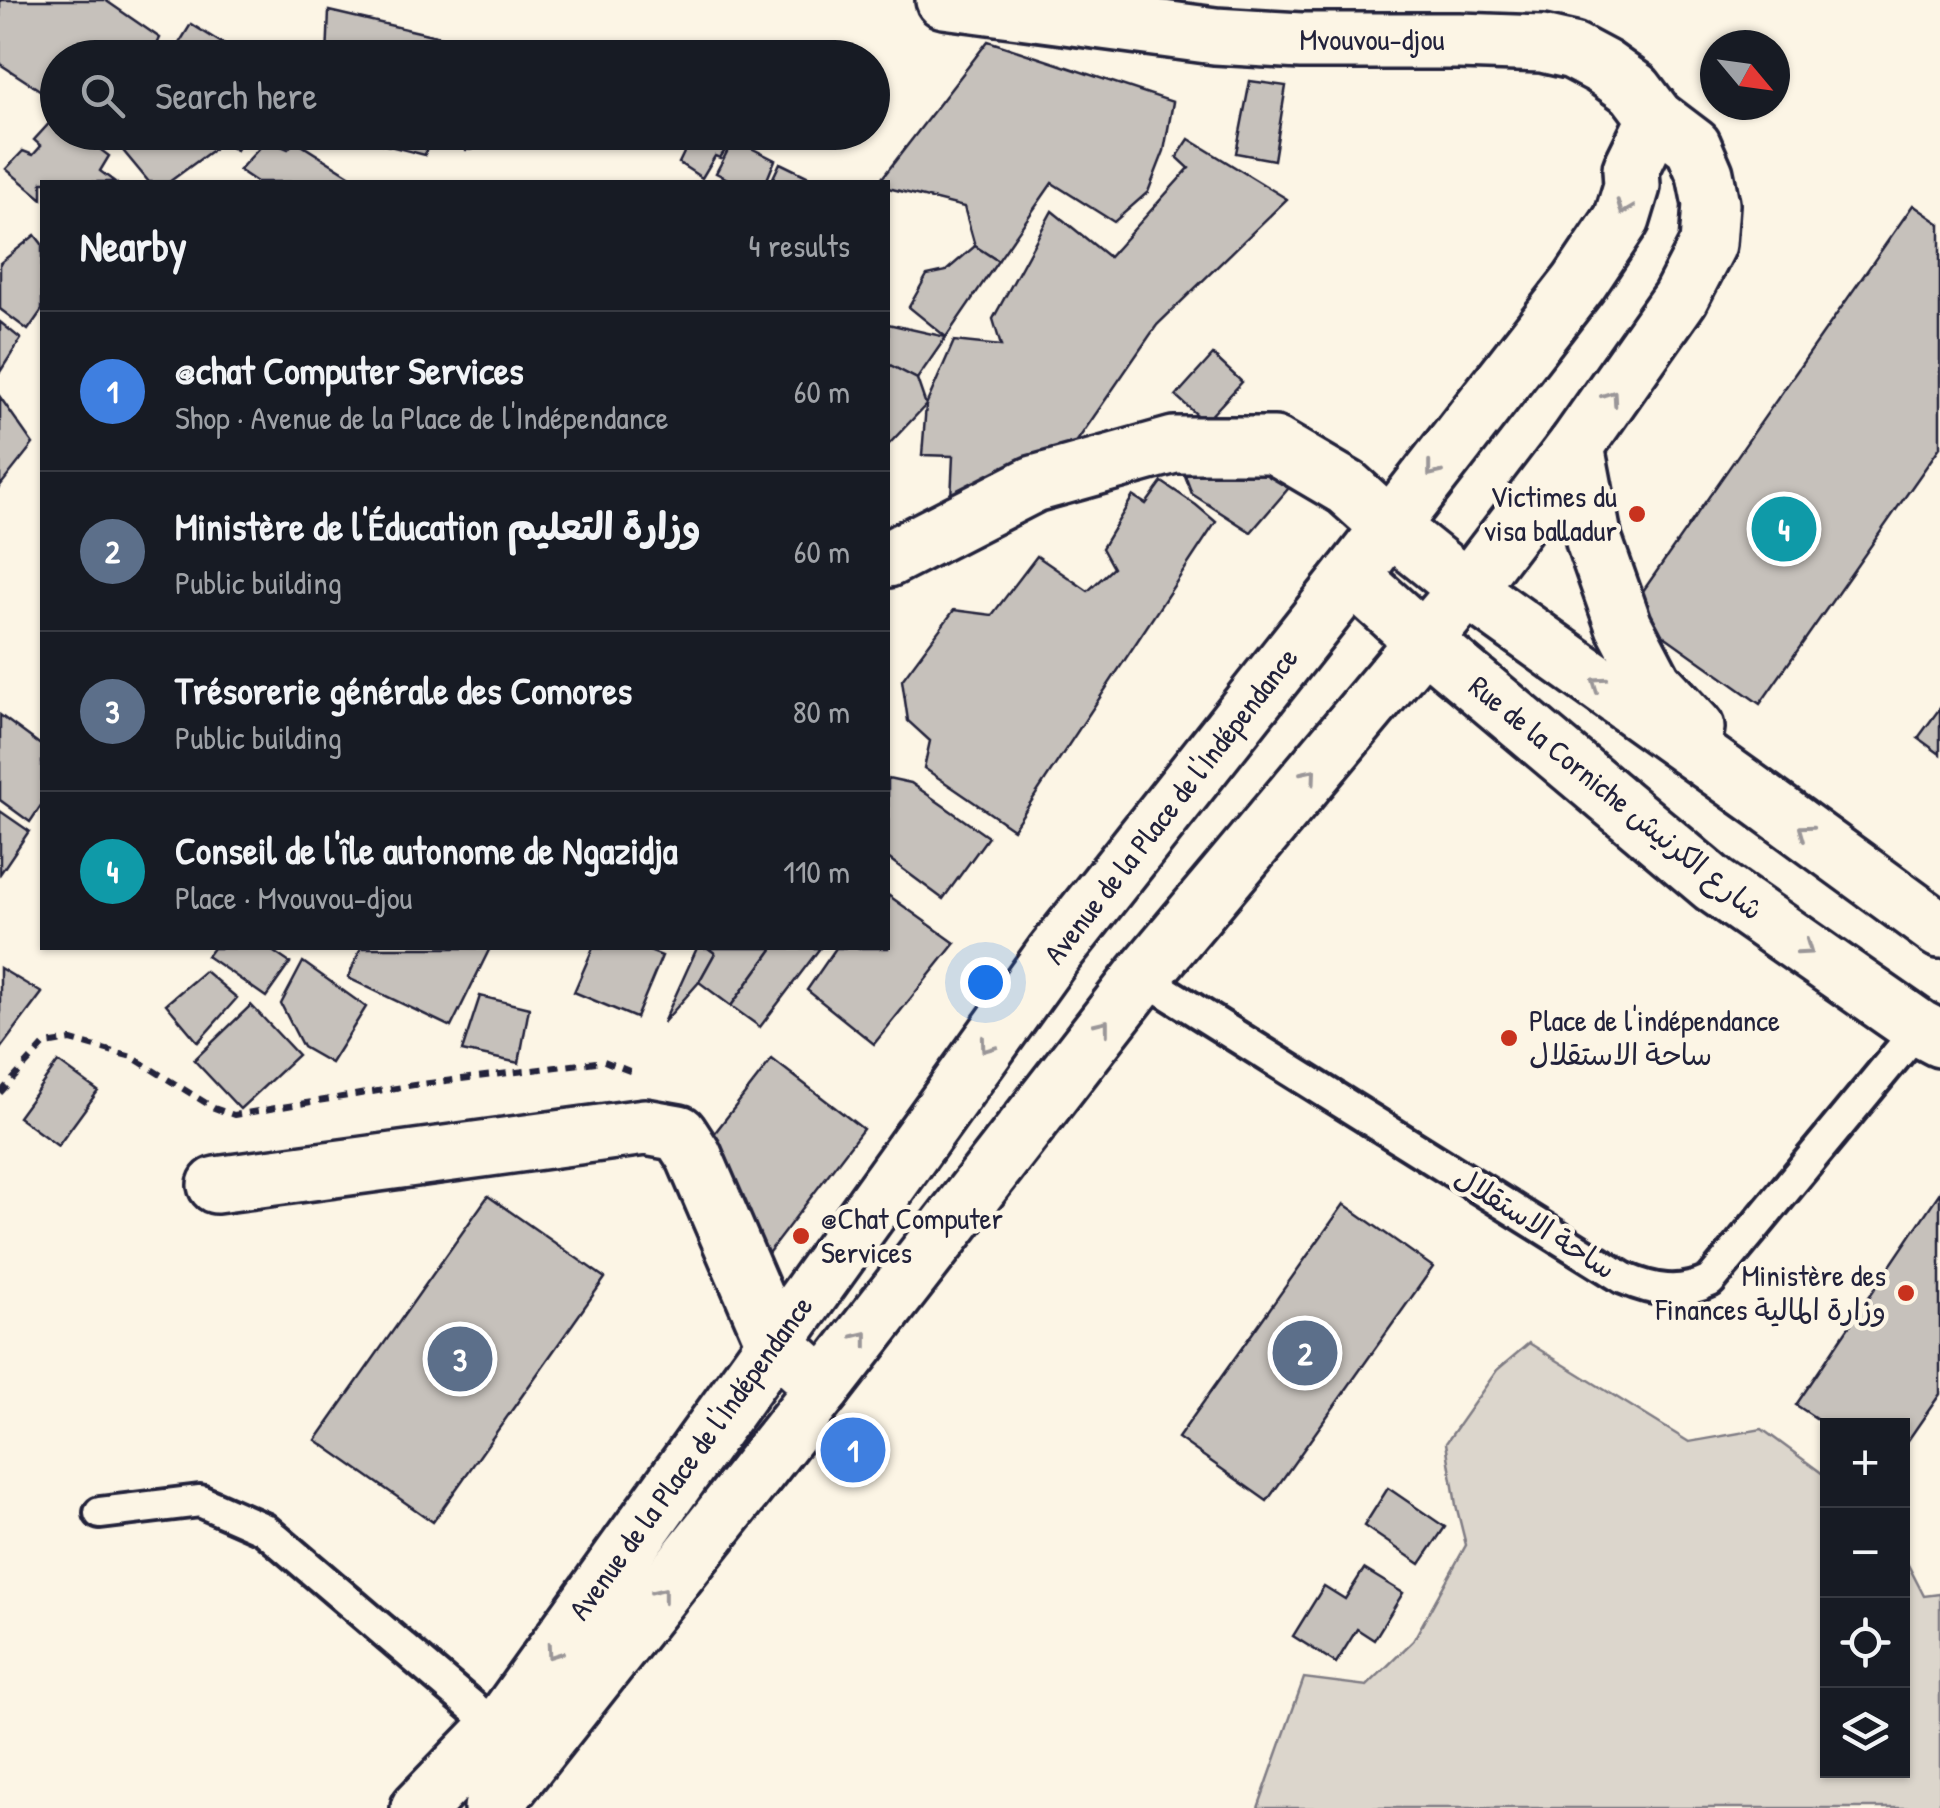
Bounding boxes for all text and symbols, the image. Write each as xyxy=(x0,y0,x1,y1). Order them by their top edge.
street label: Mvouvou-djou xyxy=(1300,19,1445,59)
north arrow xyxy=(1700,30,1790,120)
search box xyxy=(40,40,890,150)
icon: search xyxy=(75,68,130,123)
text: Search here xyxy=(155,69,317,121)
one-way arrow xyxy=(1616,198,1636,216)
text: Nearby xyxy=(80,217,187,274)
text: 4 results xyxy=(749,224,850,267)
text: @chat Computer Services xyxy=(175,344,524,396)
text: 1 xyxy=(107,370,118,413)
text: 60 m xyxy=(794,370,850,413)
one-way arrow xyxy=(1599,389,1617,408)
text: Shop · Avenue de la Place de l'Indépendance xyxy=(175,396,668,439)
one-way arrow xyxy=(1427,459,1445,477)
place label: Victimes du visa balladur xyxy=(1484,476,1617,550)
pin: 4 xyxy=(1752,492,1816,566)
text: Ministère de l'Éducation وزارة التعليم xyxy=(175,500,701,552)
marker: Victimes du visa balladur xyxy=(1626,503,1648,525)
text: 2 xyxy=(105,530,120,573)
text: 60 m xyxy=(794,530,850,573)
text: Public building xyxy=(175,561,342,604)
street label: Avenue de la Place de l'Indépendance xyxy=(1034,639,1307,972)
text: Trésorerie générale des Comores xyxy=(175,664,632,716)
street label: Rue de la Corniche شارع الكرنيش xyxy=(1460,666,1772,930)
one-way arrow xyxy=(1590,676,1609,695)
text: 3 xyxy=(105,690,120,733)
text: 80 m xyxy=(793,690,850,733)
text: Public building xyxy=(175,716,342,759)
one-way arrow xyxy=(1298,769,1316,787)
text: Conseil de l'île autonome de Ngazidja xyxy=(175,824,678,876)
one-way arrow xyxy=(1798,826,1816,843)
text: 4 xyxy=(106,850,119,893)
text: 110 m xyxy=(783,850,850,893)
text: Place · Mvouvou-djou xyxy=(175,876,412,919)
one-way arrow xyxy=(1794,937,1813,955)
your location xyxy=(960,957,1011,1008)
place label: Place de l'indépendance ساحة الاستقلال xyxy=(1529,1000,1780,1074)
one-way arrow xyxy=(1092,1019,1109,1037)
marker: Place de l'indépendance ساحة الاستقلال xyxy=(1498,1027,1520,1049)
one-way arrow xyxy=(981,1035,999,1054)
street label: ساحة الاستقلال xyxy=(1447,1157,1624,1288)
place label: @Chat Computer Services xyxy=(821,1198,1004,1272)
marker: @Chat Computer Services xyxy=(790,1225,812,1247)
place label: Ministère des Finances وزارة المالية xyxy=(1655,1255,1886,1329)
marker: Ministère des Finances وزارة المالية xyxy=(1895,1282,1917,1304)
street label: Avenue de la Place de l'Indépendance xyxy=(559,1287,821,1628)
pin: 2 xyxy=(1272,1316,1338,1390)
pin: 3 xyxy=(428,1322,492,1396)
one-way arrow xyxy=(850,1332,867,1350)
pin: 1 xyxy=(820,1412,886,1488)
map controls xyxy=(1820,1418,1910,1778)
button: + xyxy=(1820,1418,1910,1508)
button: − xyxy=(1820,1508,1910,1598)
one-way arrow xyxy=(649,1587,667,1605)
button: locate xyxy=(1820,1598,1910,1688)
one-way arrow xyxy=(547,1641,565,1659)
button: layers xyxy=(1820,1688,1910,1778)

